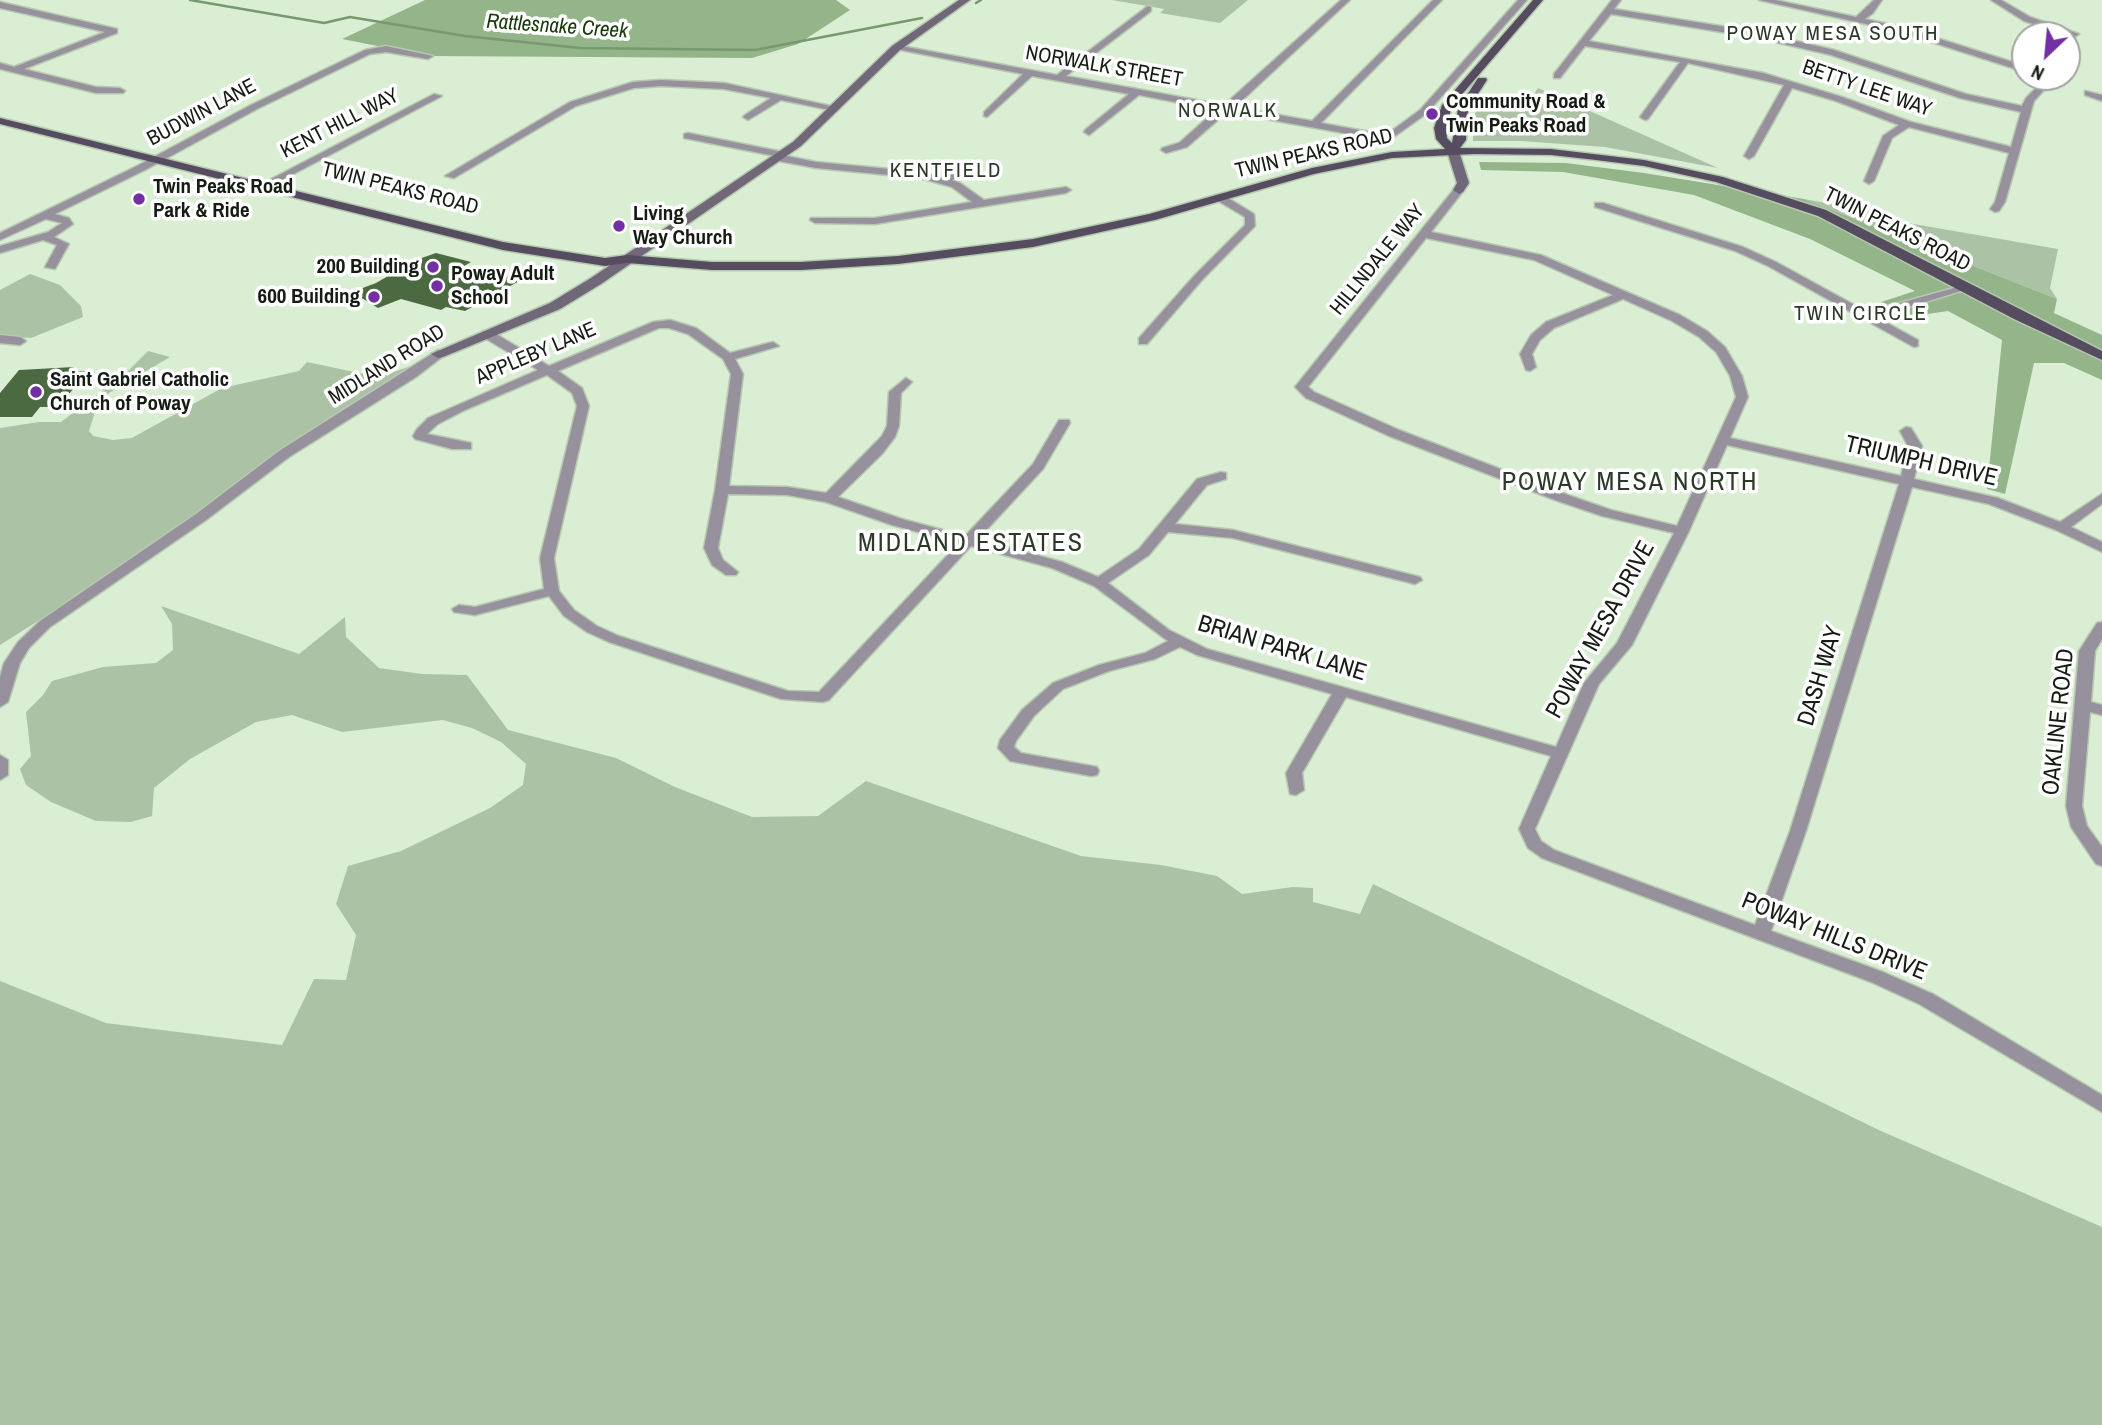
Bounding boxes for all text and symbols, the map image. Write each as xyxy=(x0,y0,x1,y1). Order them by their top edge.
water label: Rattlesnake Creek xyxy=(485,9,629,45)
district label: POWAY MESA SOUTH xyxy=(1729,21,1937,47)
north arrow xyxy=(2011,21,2081,91)
street label: NORWALK STREET xyxy=(1024,41,1184,93)
street label: BETTY LEE WAY xyxy=(1799,55,1935,123)
text: N xyxy=(2027,59,2048,87)
street label: BUDWIN LANE xyxy=(143,74,261,152)
street label: KENT HILL WAY xyxy=(277,83,403,165)
place label: Community Road & Twin Peaks Road xyxy=(1446,89,1606,139)
district label: NORWALK xyxy=(1179,98,1277,124)
marker: Community Road & Twin Peaks Road xyxy=(1424,106,1440,122)
street label: TWIN PEAKS ROAD xyxy=(1233,124,1395,184)
street label: TWIN PEAKS ROAD xyxy=(319,157,481,221)
district label: KENTFIELD xyxy=(891,158,1001,184)
place label: Twin Peaks Road Park & Ride xyxy=(153,174,293,224)
street label: TWIN PEAKS ROAD xyxy=(1820,182,1974,278)
marker: Twin Peaks Road Park & Ride xyxy=(131,191,147,207)
street label: HILLNDALE WAY xyxy=(1325,199,1431,321)
place label: Living Way Church xyxy=(633,201,733,251)
marker: Living Way Church xyxy=(611,218,627,234)
place label: 200 Building xyxy=(317,254,419,280)
marker: 200 Building xyxy=(425,259,441,275)
place label: Poway Adult School xyxy=(451,261,554,311)
marker: Poway Adult School xyxy=(429,278,445,294)
place label: 600 Building xyxy=(258,284,360,310)
marker: 600 Building xyxy=(366,289,382,305)
district label: TWIN CIRCLE xyxy=(1795,301,1927,327)
street label: APPLEBY LANE xyxy=(472,317,600,391)
street label: MIDLAND ROAD xyxy=(324,319,450,411)
place label: Saint Gabriel Catholic Church of Poway xyxy=(50,367,229,417)
marker: Saint Gabriel Catholic Church of Poway xyxy=(28,384,44,400)
street label: TRIUMPH DRIVE xyxy=(1842,431,2000,493)
district label: POWAY MESA NORTH xyxy=(1504,467,1756,499)
district label: MIDLAND ESTATES xyxy=(860,528,1082,560)
street label: POWAY MESA DRIVE xyxy=(1540,536,1662,724)
street label: BRIAN PARK LANE xyxy=(1194,610,1370,688)
street label: DASH WAY xyxy=(1792,623,1850,729)
street label: OAKLINE ROAD xyxy=(2037,647,2081,797)
street label: POWAY HILLS DRIVE xyxy=(1737,887,1931,987)

